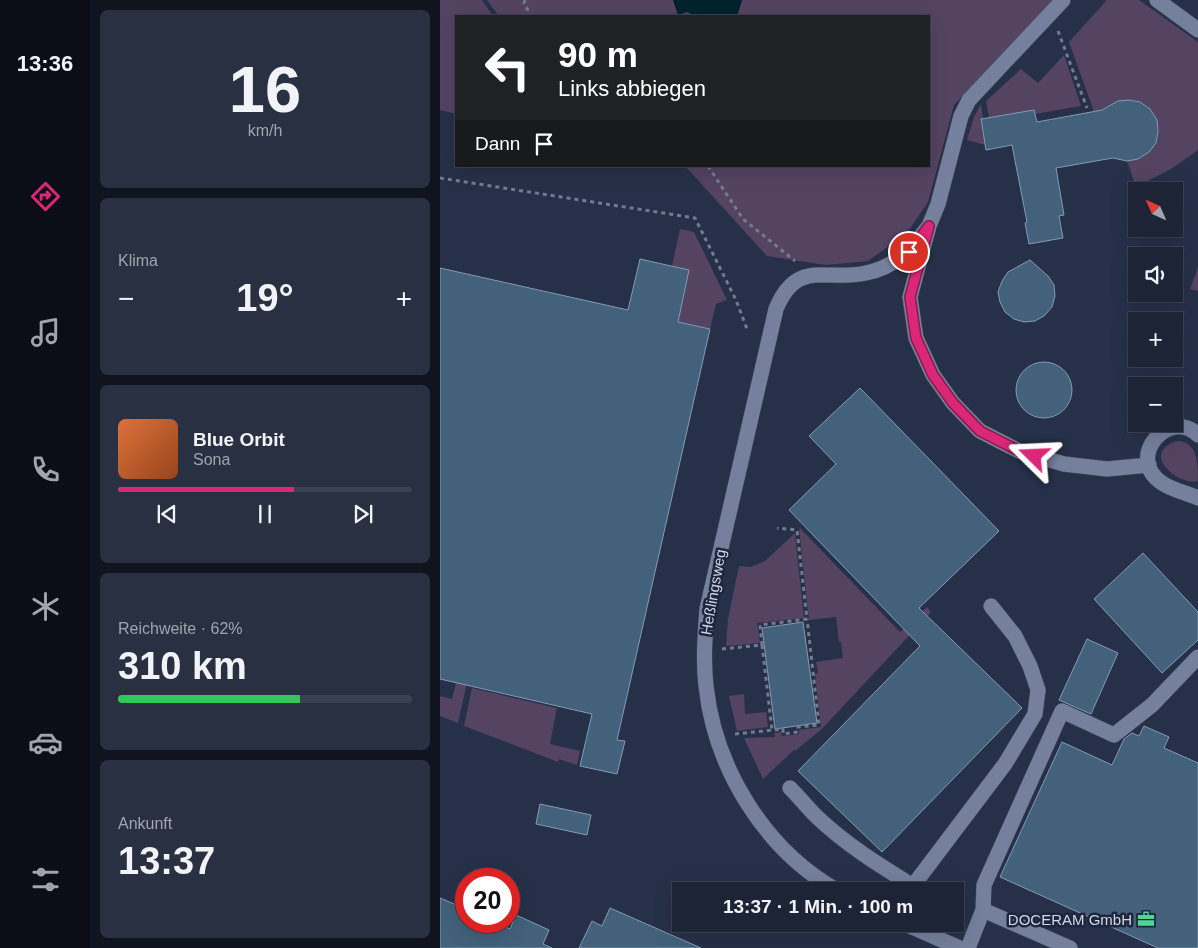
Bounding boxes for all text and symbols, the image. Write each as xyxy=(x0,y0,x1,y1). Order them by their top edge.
icon: left xyxy=(475,35,540,100)
text: 90 m xyxy=(558,35,638,74)
text: 13:36 xyxy=(17,51,73,76)
text: 16 xyxy=(229,53,301,126)
text: Links abbiegen xyxy=(558,76,706,101)
text: km/h xyxy=(248,122,282,139)
icon: arrive xyxy=(530,130,558,158)
text: Dann xyxy=(475,133,520,154)
icon: directions xyxy=(28,179,63,214)
north arrow xyxy=(1128,182,1182,238)
map controls xyxy=(1128,182,1183,432)
pin xyxy=(888,231,930,273)
icon: arrive xyxy=(895,238,923,266)
button: sound xyxy=(1128,247,1183,302)
text: Klima xyxy=(118,252,158,269)
text: 19° xyxy=(236,277,294,319)
text: − xyxy=(118,283,134,314)
text: + xyxy=(396,283,412,314)
button: + xyxy=(1128,312,1183,367)
icon: music xyxy=(28,315,63,350)
button: − xyxy=(1128,377,1183,432)
text: Blue Orbit xyxy=(193,429,285,450)
position arrow xyxy=(1007,429,1059,481)
text: Sona xyxy=(193,451,230,468)
icon: phone xyxy=(28,452,63,487)
icon: previous xyxy=(153,500,181,528)
icon: pause xyxy=(251,500,279,528)
icon: next xyxy=(349,500,377,528)
street label: Heßlingsweg xyxy=(697,548,729,636)
icon: climate xyxy=(28,589,63,624)
text: Reichweite · 62% xyxy=(118,620,243,637)
text: 310 km xyxy=(118,645,247,687)
icon: car xyxy=(28,725,63,760)
text: Ankunft xyxy=(118,815,172,832)
text: 13:37 xyxy=(118,840,215,882)
icon: filters xyxy=(28,862,63,897)
speed limit sign: 20 xyxy=(455,868,520,933)
text: 13:37 · 1 Min. · 100 m xyxy=(723,896,913,917)
office icon: DOCERAM GmbH xyxy=(1136,909,1156,929)
place label: DOCERAM GmbH xyxy=(1008,911,1132,928)

